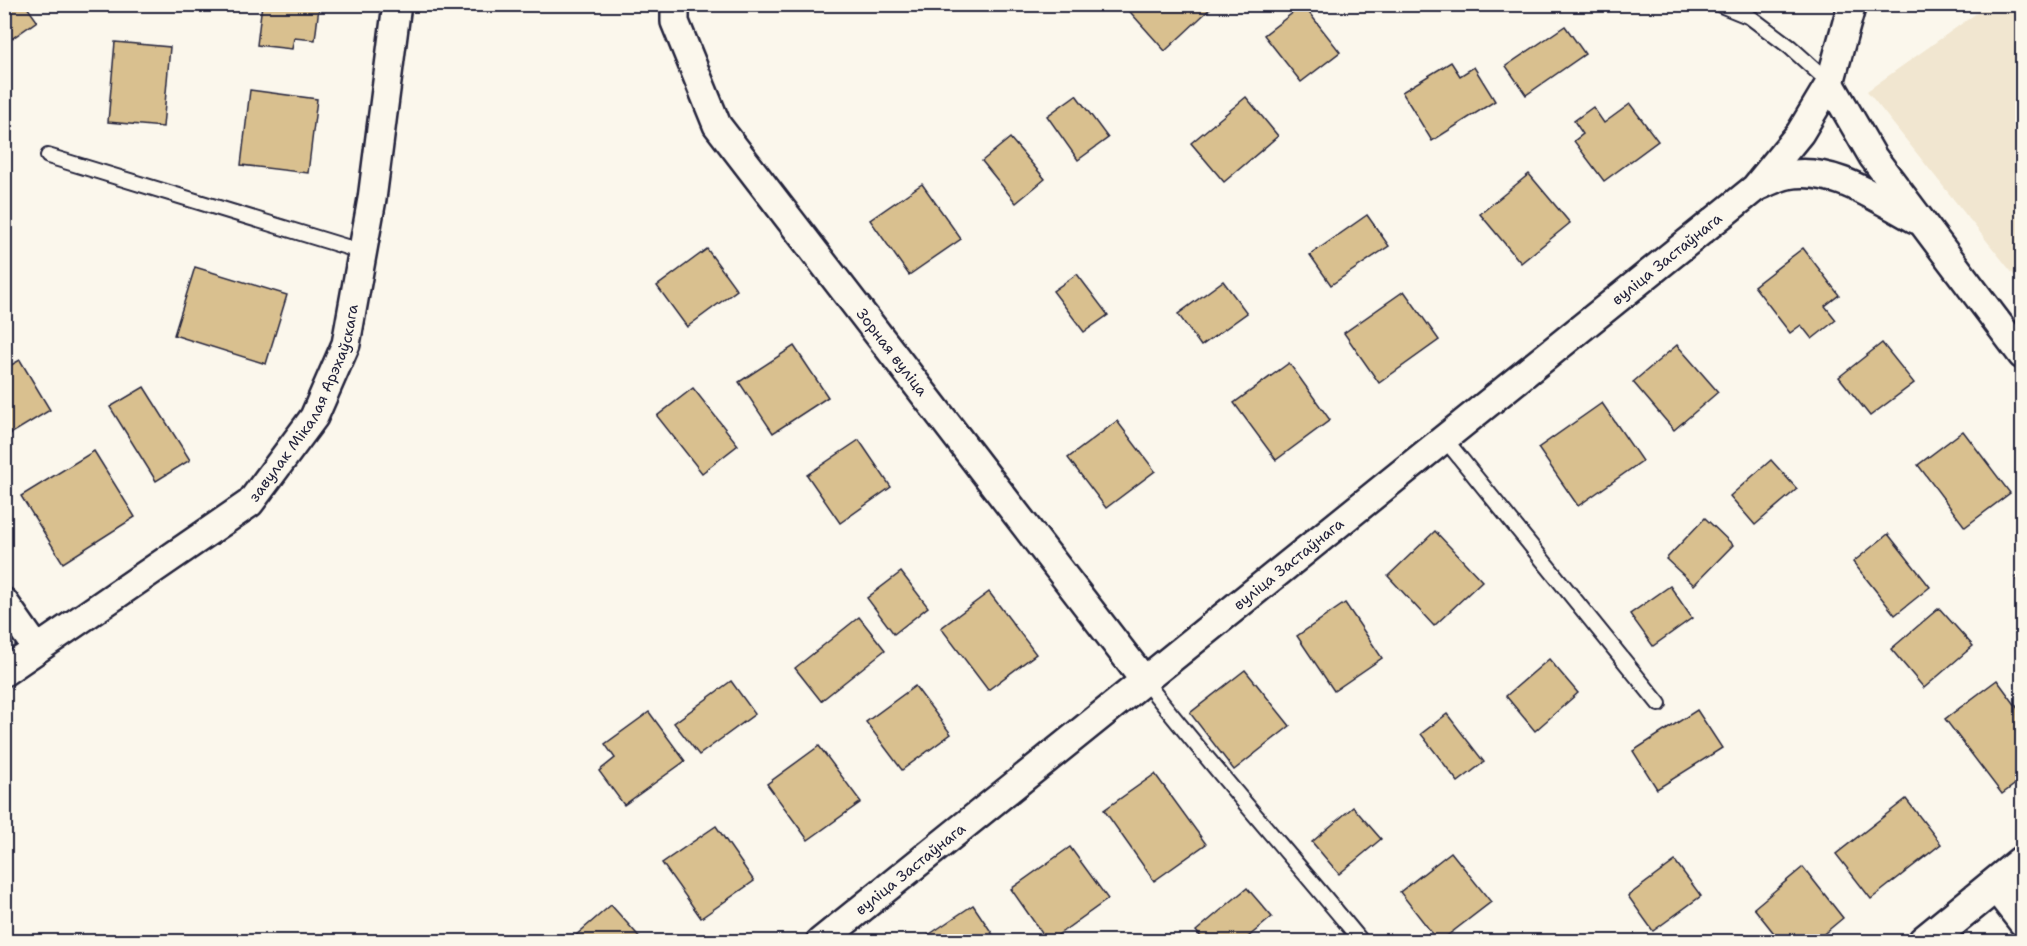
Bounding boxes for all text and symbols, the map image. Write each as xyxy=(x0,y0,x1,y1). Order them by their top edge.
street label: вуліца Застаўнага xyxy=(1608,208,1727,310)
street label: завулак Мікалая Арэхаўскага xyxy=(244,302,363,506)
street label: Зорная вуліца xyxy=(852,304,932,401)
street label: вуліца Застаўнага xyxy=(1229,513,1348,615)
street label: вуліца Застаўнага xyxy=(851,818,970,920)

